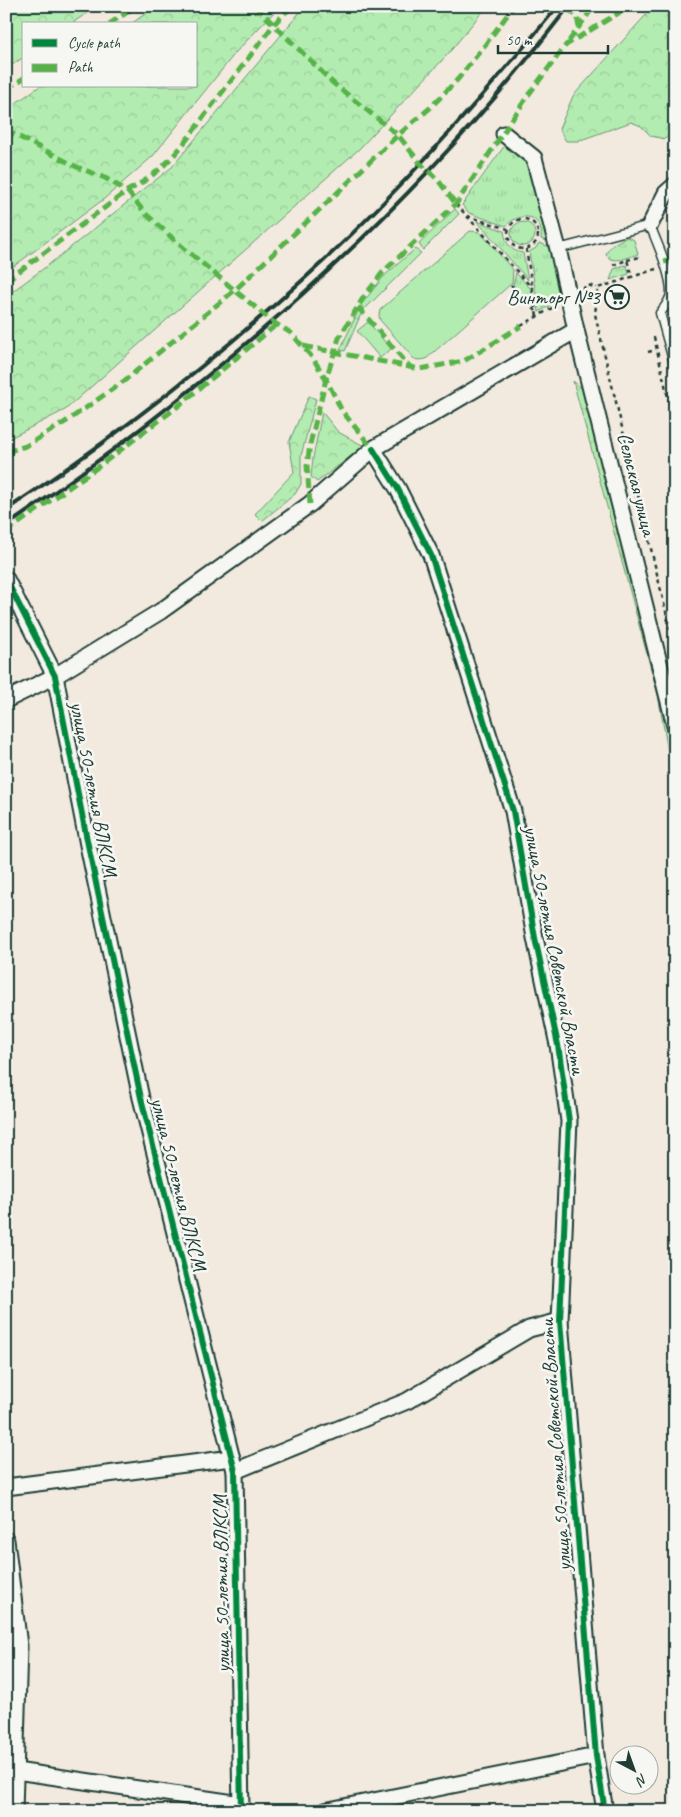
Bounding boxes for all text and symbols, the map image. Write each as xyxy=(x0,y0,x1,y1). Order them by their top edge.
legend xyxy=(22,22,198,88)
scale bar xyxy=(498,22,608,54)
text: 50 m xyxy=(506,31,533,50)
text: Cycle path xyxy=(68,34,120,53)
text: Path xyxy=(68,58,94,77)
place label: Винторг №3 xyxy=(507,284,602,310)
supermarket icon: Винторг №3 xyxy=(604,284,630,310)
street label: Сельская улица xyxy=(612,430,663,541)
street label: улица 50-летия ВЛКСМ xyxy=(64,697,124,881)
street label: улица 50-летия Советской Власти xyxy=(518,821,592,1078)
street label: улица 50-летия ВЛКСМ xyxy=(144,1093,214,1275)
street label: улица 50-летия Советской Власти xyxy=(533,1316,577,1574)
street label: улица 50-летия ВЛКСМ xyxy=(206,1493,236,1675)
north arrow xyxy=(608,1744,658,1794)
text: N xyxy=(632,1770,651,1790)

